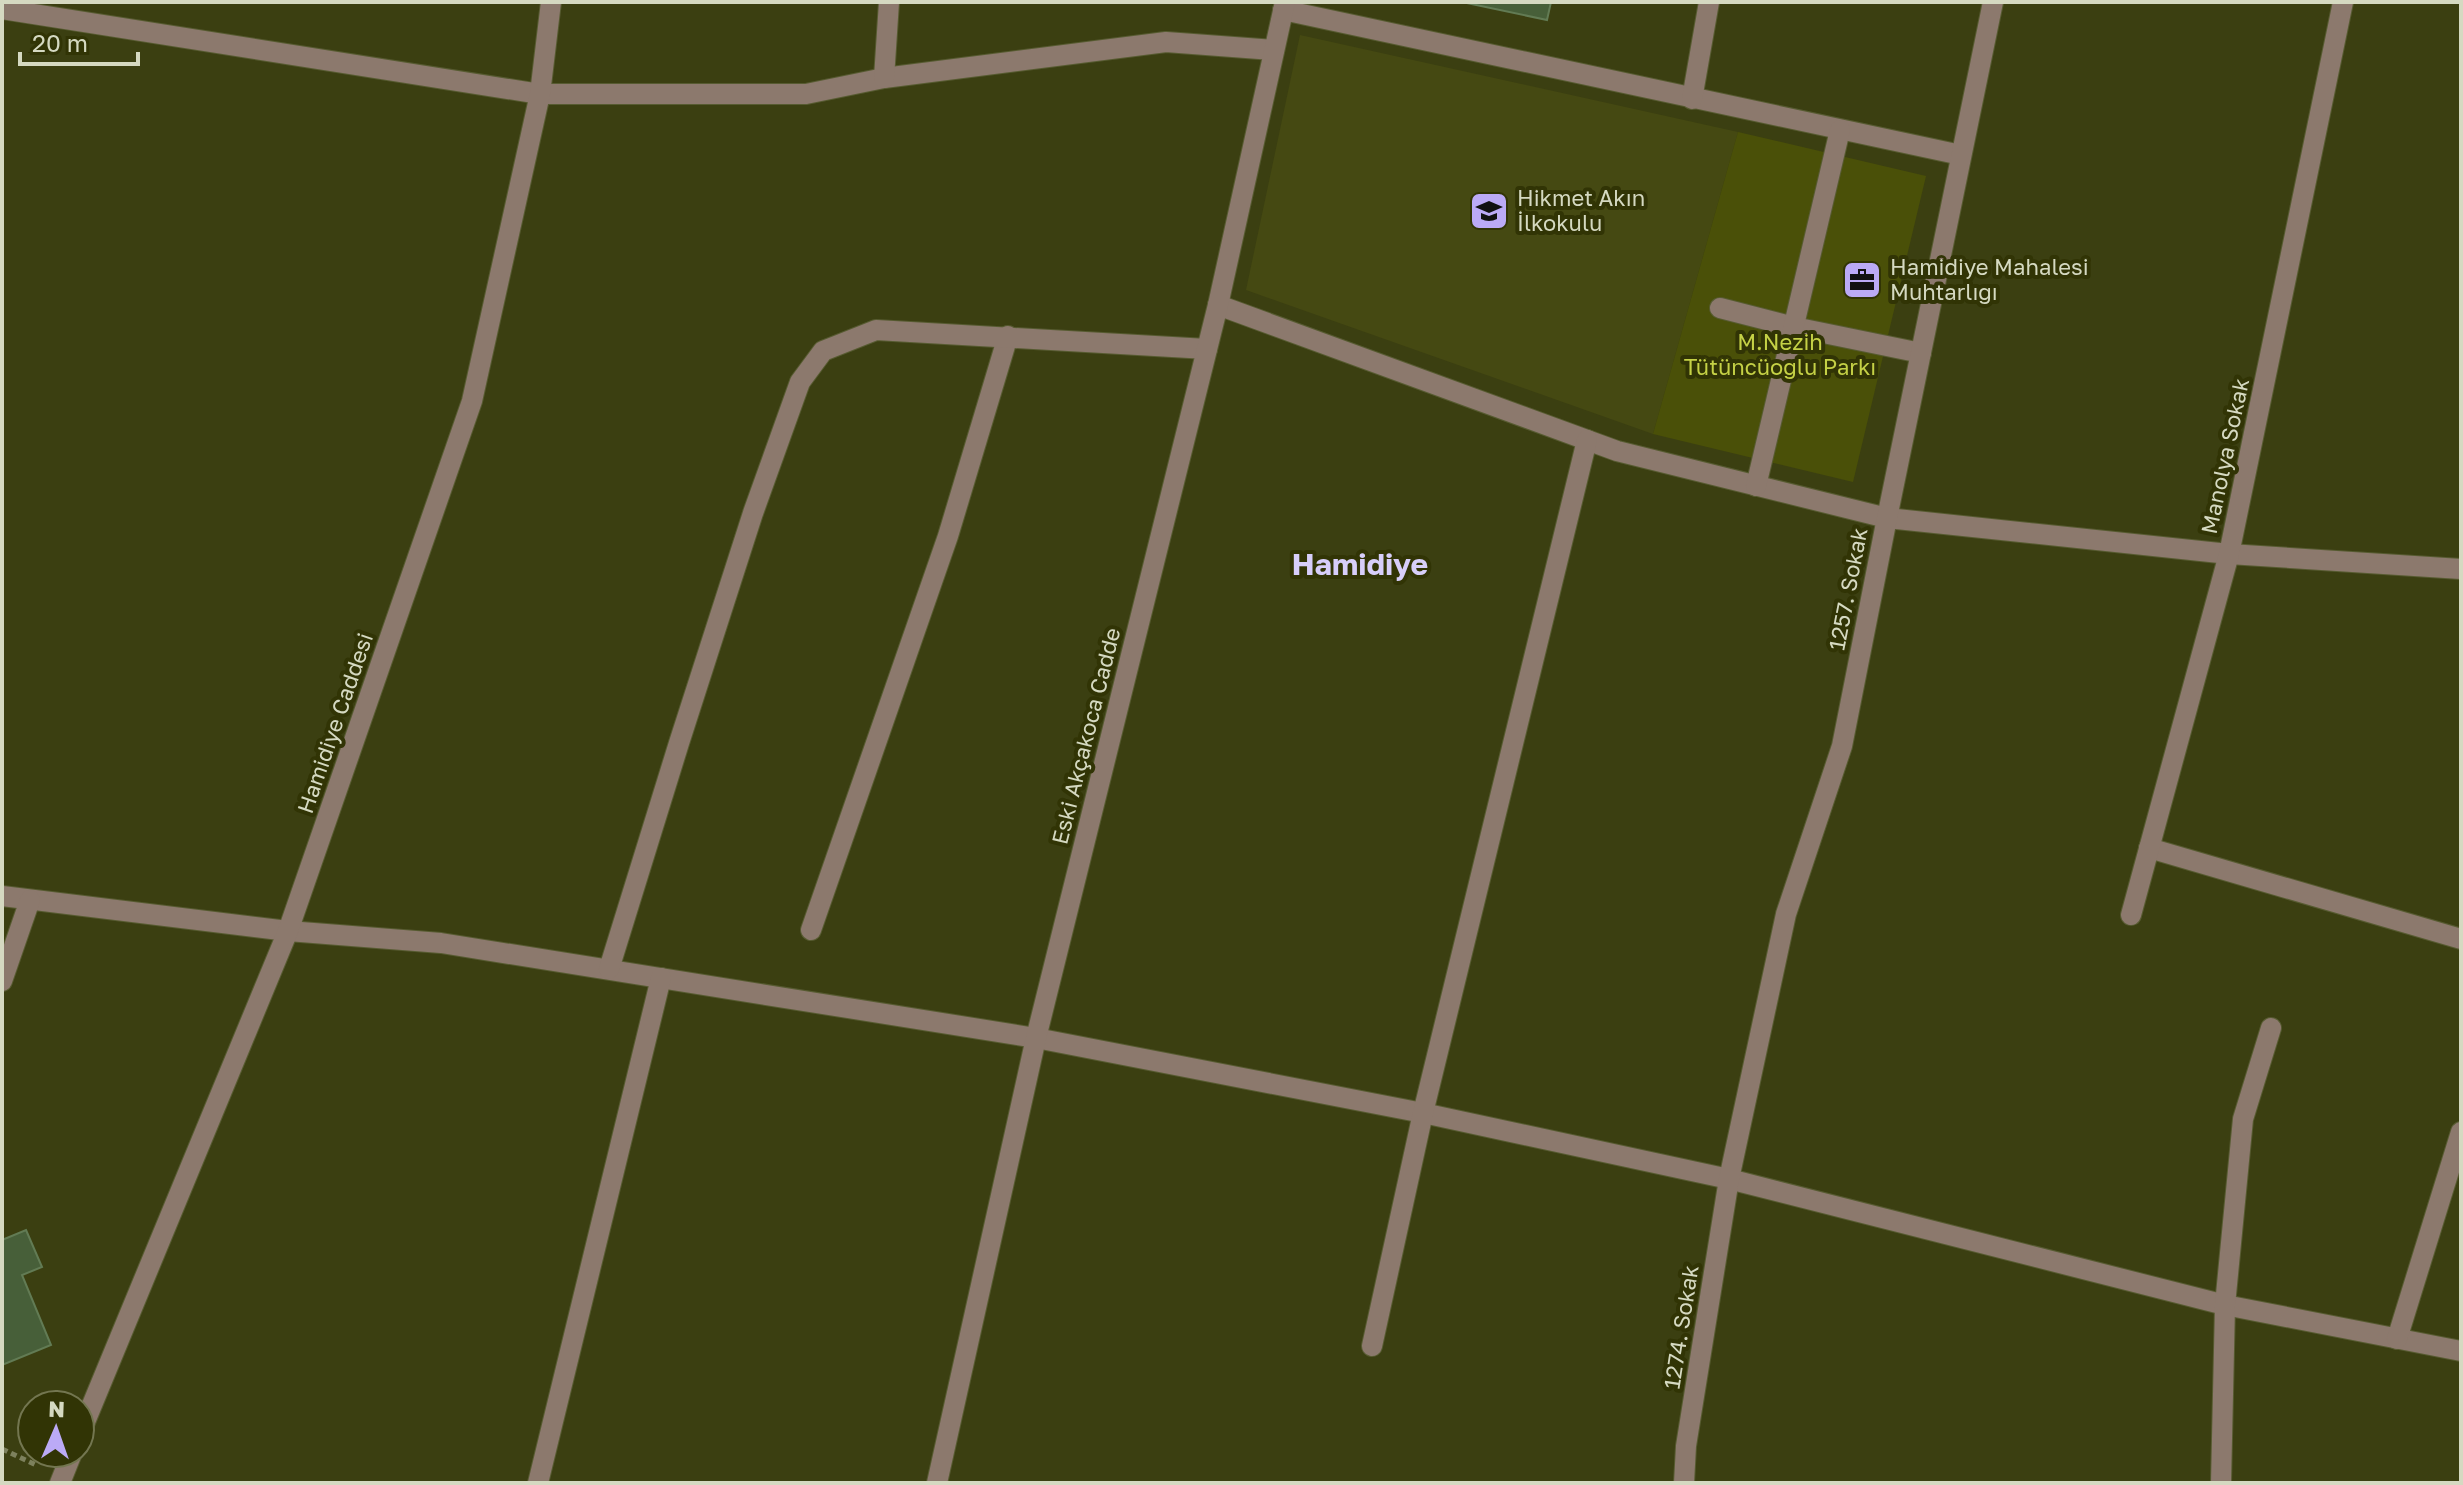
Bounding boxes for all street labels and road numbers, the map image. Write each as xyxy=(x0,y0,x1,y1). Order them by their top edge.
street label: Manolya Sokak xyxy=(2195,376,2254,536)
street label: 1257. Sokak xyxy=(1822,525,1873,652)
street label: Eski Akçakoca Cadde xyxy=(1046,625,1126,847)
street label: Hamidiye Caddesi xyxy=(291,629,378,817)
street label: 1274. Sokak xyxy=(1657,1263,1704,1391)

